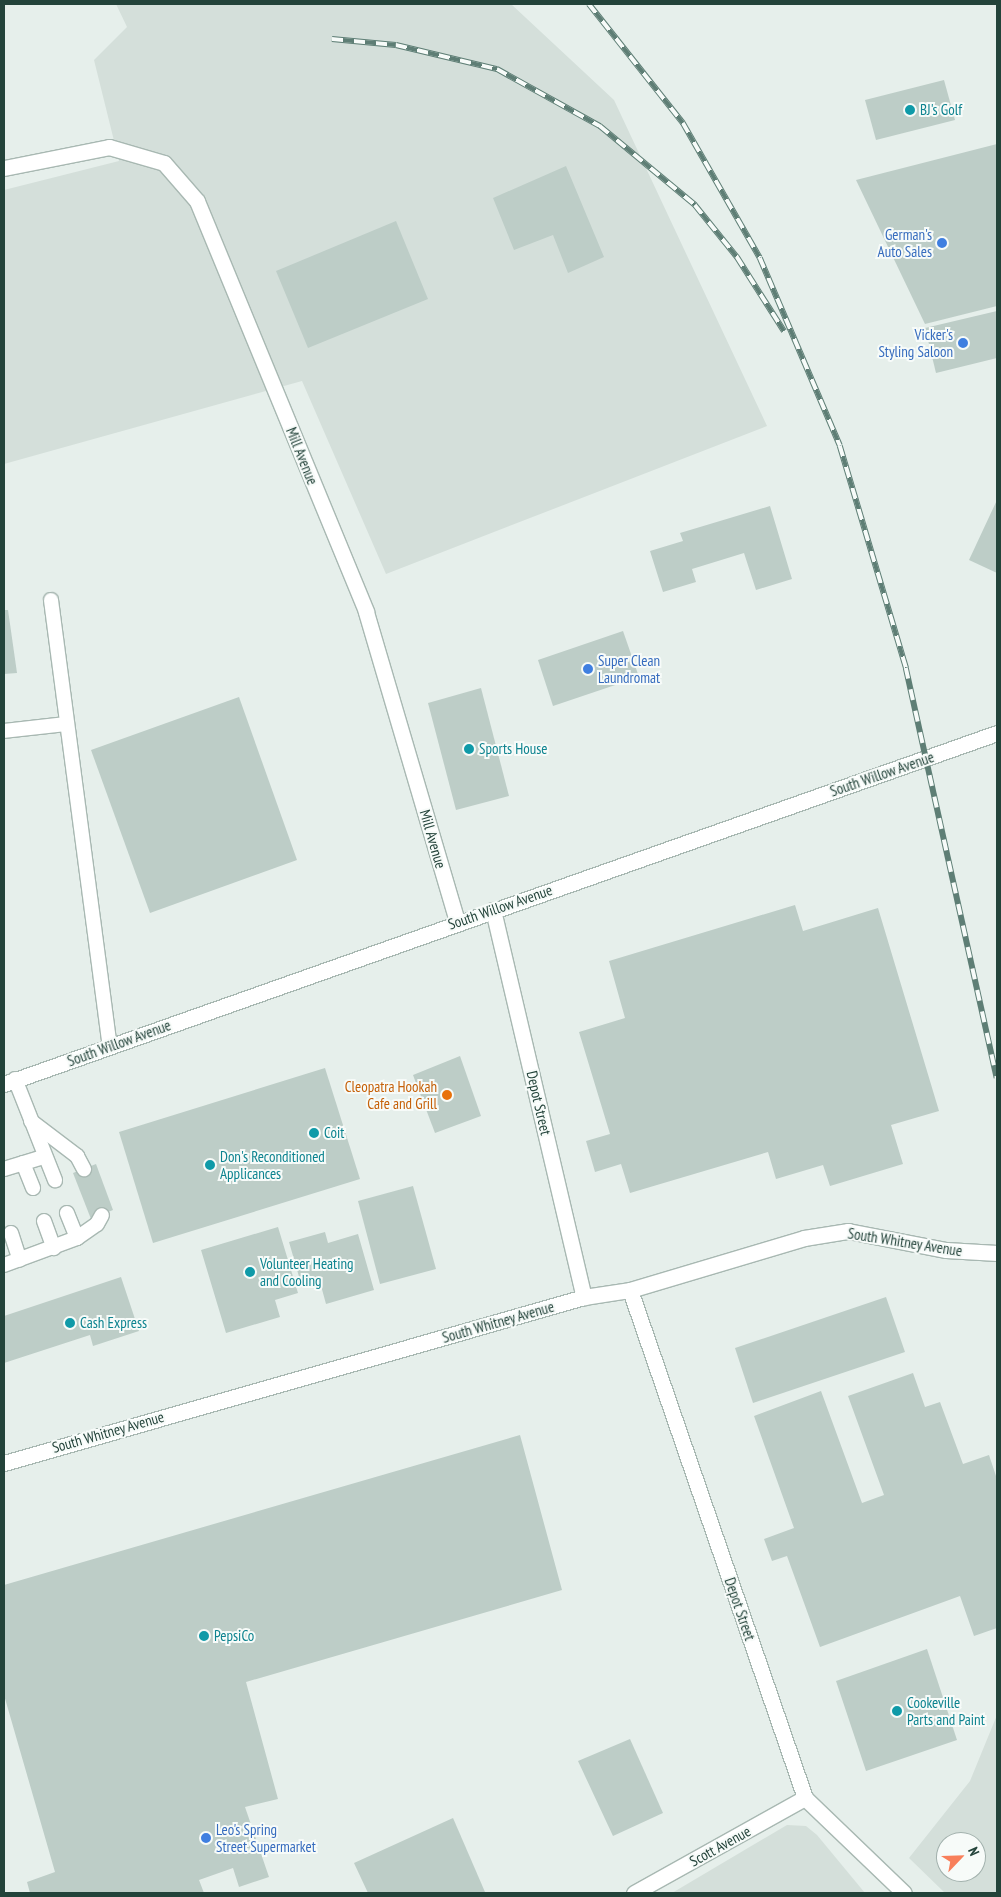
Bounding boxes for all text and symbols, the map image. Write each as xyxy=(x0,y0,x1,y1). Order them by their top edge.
place label: BJ's Golf xyxy=(920,101,962,119)
marker: BJ's Golf xyxy=(904,104,916,116)
place label: German's Auto Sales xyxy=(878,225,932,260)
marker: German's Auto Sales xyxy=(936,237,948,249)
place label: Vicker's Styling Saloon xyxy=(878,325,953,360)
marker: Vicker's Styling Saloon xyxy=(957,337,969,349)
street label: Mill Avenue xyxy=(282,424,322,488)
place label: Super Clean Laundromat xyxy=(598,651,660,686)
marker: Super Clean Laundromat xyxy=(582,663,594,675)
place label: Sports House xyxy=(479,740,548,758)
marker: Sports House xyxy=(463,743,475,755)
street label: South Willow Avenue xyxy=(827,748,937,800)
street label: Mill Avenue xyxy=(416,807,450,871)
street label: South Willow Avenue xyxy=(445,881,555,933)
street label: South Willow Avenue xyxy=(64,1016,174,1070)
street label: Depot Street xyxy=(523,1069,555,1137)
place label: Cleopatra Hookah Cafe and Grill xyxy=(345,1077,437,1112)
marker: Cleopatra Hookah Cafe and Grill xyxy=(441,1089,453,1101)
place label: Coit xyxy=(324,1124,344,1142)
marker: Coit xyxy=(308,1127,320,1139)
place label: Don's Reconditioned Applicances xyxy=(220,1147,325,1182)
marker: Don's Reconditioned Applicances xyxy=(204,1159,216,1171)
street label: South Whitney Avenue xyxy=(846,1224,964,1260)
place label: Volunteer Heating and Cooling xyxy=(260,1254,354,1289)
marker: Volunteer Heating and Cooling xyxy=(244,1266,256,1278)
street label: South Whitney Avenue xyxy=(439,1297,557,1347)
place label: Cash Express xyxy=(80,1314,147,1332)
marker: Cash Express xyxy=(64,1317,76,1329)
street label: South Whitney Avenue xyxy=(49,1407,167,1457)
street label: Depot Street xyxy=(721,1575,759,1643)
place label: PepsiCo xyxy=(214,1627,254,1645)
marker: PepsiCo xyxy=(198,1630,210,1642)
place label: Cookeville Parts and Paint xyxy=(907,1693,985,1728)
marker: Cookeville Parts and Paint xyxy=(891,1705,903,1717)
place label: Leo's Spring Street Supermarket xyxy=(216,1820,316,1855)
street label: Scott Avenue xyxy=(686,1822,754,1870)
marker: Leo's Spring Street Supermarket xyxy=(200,1832,212,1844)
north arrow xyxy=(936,1832,986,1882)
text: N xyxy=(964,1844,984,1858)

